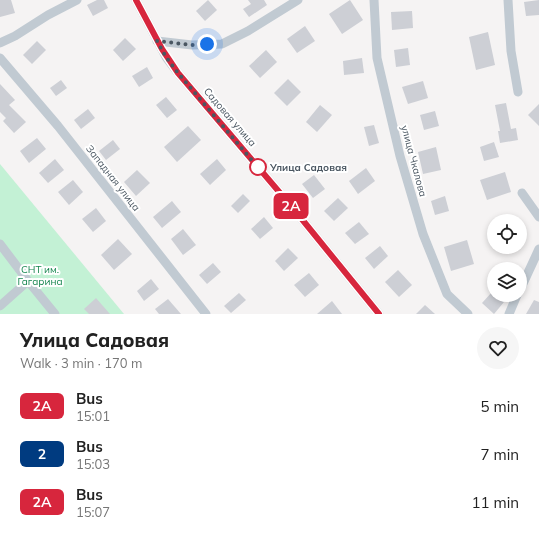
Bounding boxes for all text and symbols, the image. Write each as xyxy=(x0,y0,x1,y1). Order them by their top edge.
your location xyxy=(197,34,217,54)
street label: Садовая улица xyxy=(201,85,259,149)
street label: улица Чкалова xyxy=(398,124,430,198)
street label: Западная улица xyxy=(83,142,143,214)
marker: Улица Садовая xyxy=(249,158,267,176)
place label: Улица Садовая xyxy=(269,161,347,174)
line badge: 2А xyxy=(273,193,309,219)
text: 2А xyxy=(282,197,300,215)
map controls xyxy=(487,214,527,302)
button: locate xyxy=(487,214,527,254)
button: layers xyxy=(487,262,527,302)
park label: СНТ им. Гагарина xyxy=(18,263,62,288)
button: heart xyxy=(477,327,519,369)
text: Улица Садовая xyxy=(20,328,169,352)
text: Walk · 3 min · 170 m xyxy=(20,355,142,371)
text: Bus xyxy=(76,389,103,408)
text: 2А xyxy=(33,397,51,415)
text: 5 min xyxy=(481,397,519,416)
text: 15:01 xyxy=(76,408,110,424)
text: Bus xyxy=(76,437,103,456)
text: 2 xyxy=(38,445,46,463)
text: 7 min xyxy=(481,445,519,464)
text: 15:03 xyxy=(76,456,110,472)
text: Bus xyxy=(76,485,103,504)
text: 2А xyxy=(33,493,51,511)
text: 11 min xyxy=(472,493,519,512)
text: 15:07 xyxy=(76,504,110,520)

